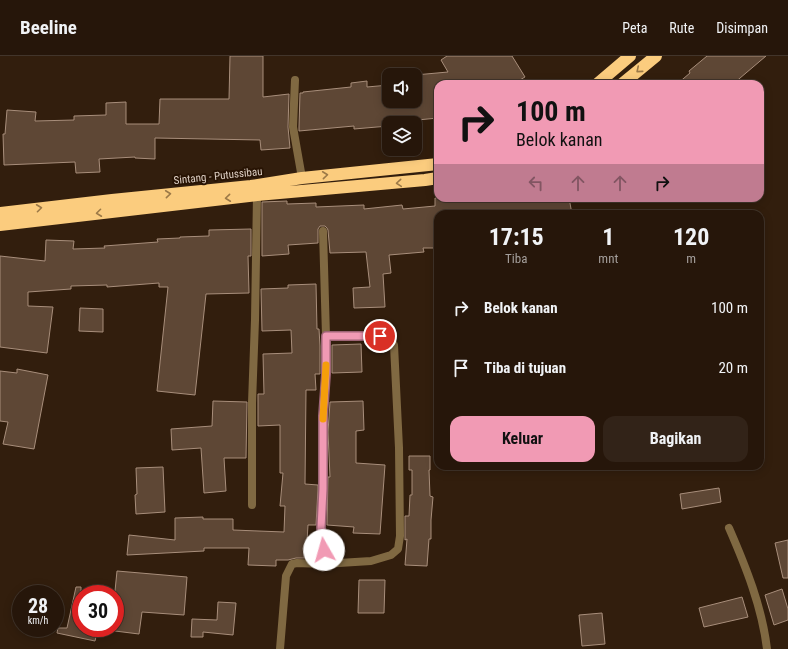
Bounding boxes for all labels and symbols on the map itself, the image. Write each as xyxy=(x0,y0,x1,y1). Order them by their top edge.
one-way arrow xyxy=(637,65,644,72)
street label: Sintang - Putussibau xyxy=(173,165,263,187)
one-way arrow xyxy=(322,171,328,180)
one-way arrow xyxy=(396,178,402,187)
one-way arrow xyxy=(165,190,171,199)
one-way arrow xyxy=(225,193,231,202)
one-way arrow xyxy=(36,204,42,213)
one-way arrow xyxy=(96,208,102,217)
pin xyxy=(363,319,397,353)
position arrow xyxy=(303,529,345,571)
speed limit sign: 30 xyxy=(72,585,124,637)

